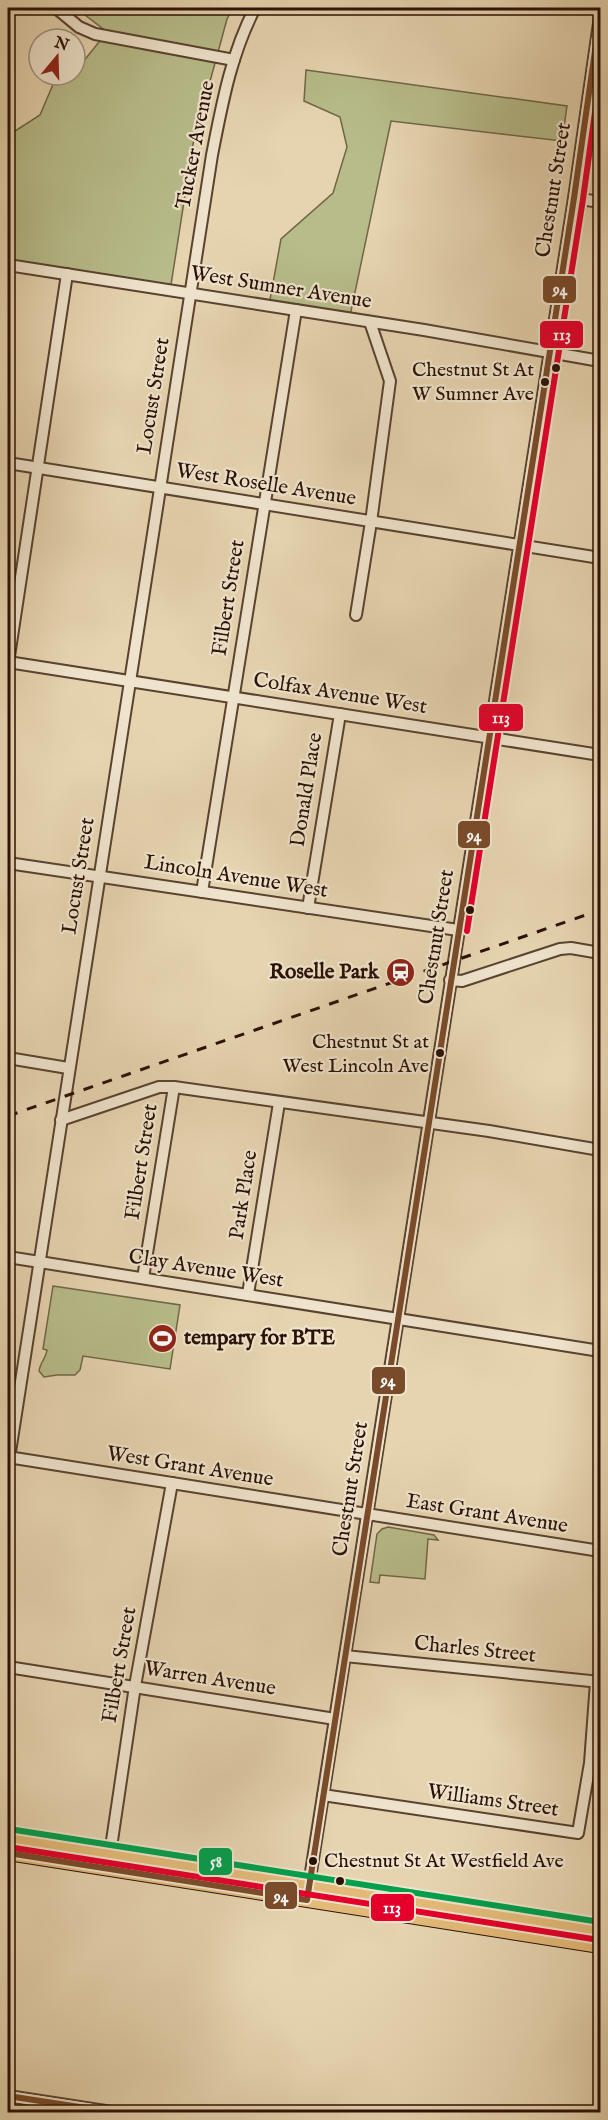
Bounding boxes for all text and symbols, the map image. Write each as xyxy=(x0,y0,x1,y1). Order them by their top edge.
north arrow xyxy=(27,27,87,87)
text: N xyxy=(50,33,71,56)
street label: Tucker Avenue xyxy=(170,78,222,212)
street label: Chestnut Street xyxy=(530,121,578,259)
street label: West Sumner Avenue xyxy=(189,260,374,316)
line badge: 94 xyxy=(542,275,577,304)
text: 94 xyxy=(552,281,569,301)
line badge: 113 xyxy=(539,320,584,349)
text: 113 xyxy=(553,326,571,346)
street label: Locust Street xyxy=(131,336,177,456)
place label: Chestnut St At W Sumner Ave xyxy=(412,358,534,407)
unlabelled marker xyxy=(550,362,562,374)
marker: Chestnut St At W Sumner Ave xyxy=(539,376,551,388)
street label: West Roselle Avenue xyxy=(174,457,358,513)
street label: Filbert Street xyxy=(206,538,252,658)
street label: Colfax Avenue West xyxy=(251,667,429,721)
line badge: 113 xyxy=(478,703,524,732)
text: 113 xyxy=(492,709,510,729)
street label: Donald Place xyxy=(285,731,329,849)
street label: Locust Street xyxy=(56,816,102,936)
line badge: 94 xyxy=(457,820,491,849)
text: 94 xyxy=(466,827,483,847)
street label: Lincoln Avenue West xyxy=(142,849,330,905)
street label: Chestnut Street xyxy=(413,868,461,1006)
unlabelled marker xyxy=(464,904,476,916)
station icon: Roselle Park xyxy=(384,956,416,988)
place label: Roselle Park xyxy=(269,959,380,986)
place label: Chestnut St at West Lincoln Ave xyxy=(282,1030,429,1079)
marker: Chestnut St at West Lincoln Ave xyxy=(434,1047,446,1059)
street label: Filbert Street xyxy=(119,1102,165,1222)
street label: Park Place xyxy=(224,1148,264,1242)
street label: Clay Avenue West xyxy=(127,1243,285,1295)
sports icon: tempary for BTE xyxy=(147,1322,179,1354)
place label: tempary for BTE xyxy=(183,1325,335,1352)
line badge: 94 xyxy=(371,1366,406,1395)
text: 94 xyxy=(380,1372,397,1392)
street label: Chestnut Street xyxy=(327,1420,375,1558)
street label: West Grant Avenue xyxy=(105,1440,276,1494)
street label: East Grant Avenue xyxy=(404,1488,570,1540)
street label: Filbert Street xyxy=(97,1605,143,1725)
street label: Charles Street xyxy=(413,1630,537,1670)
street label: Warren Avenue xyxy=(142,1655,278,1703)
street label: Williams Street xyxy=(426,1778,560,1824)
line badge: 58 xyxy=(198,1847,233,1876)
place label: Chestnut St At Westfield Ave xyxy=(324,1849,564,1874)
text: 58 xyxy=(210,1853,222,1873)
marker: Chestnut St At Westfield Ave xyxy=(307,1855,319,1867)
unlabelled marker xyxy=(334,1875,346,1887)
line badge: 94 xyxy=(264,1881,298,1910)
text: 94 xyxy=(273,1888,290,1908)
line badge: 113 xyxy=(370,1893,415,1922)
text: 113 xyxy=(383,1899,401,1919)

